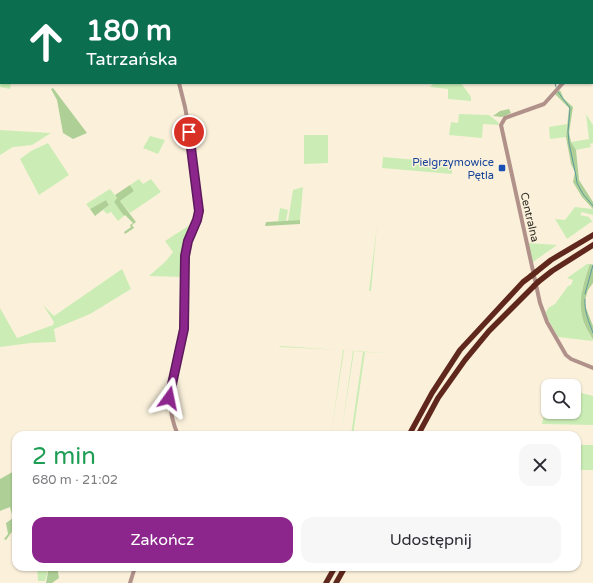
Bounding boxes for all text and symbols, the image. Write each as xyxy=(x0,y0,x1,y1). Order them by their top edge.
text: 180 m xyxy=(86,14,172,48)
icon: ahead xyxy=(20,16,72,68)
text: Tatrzańska xyxy=(86,48,178,70)
pin xyxy=(172,115,206,149)
icon: arrive xyxy=(178,121,200,143)
place label: Pielgrzymowice Pętla xyxy=(412,156,494,182)
marker: Pielgrzymowice Pętla xyxy=(497,163,507,173)
street label: Centralna xyxy=(518,191,542,243)
position arrow xyxy=(148,377,190,419)
map controls xyxy=(541,379,581,419)
button: search xyxy=(541,379,581,419)
text: 2 min xyxy=(32,442,96,471)
button: close xyxy=(519,444,561,486)
text: 680 m · 21:02 xyxy=(32,472,118,488)
button: Zakończ xyxy=(32,517,293,563)
button: Udostępnij xyxy=(301,517,561,563)

